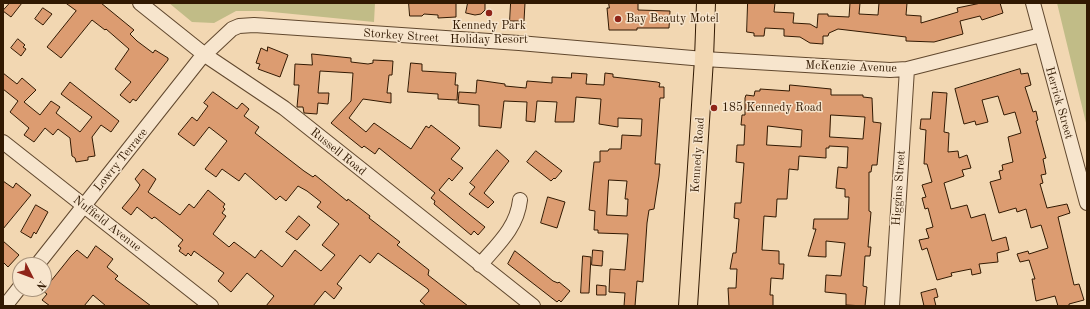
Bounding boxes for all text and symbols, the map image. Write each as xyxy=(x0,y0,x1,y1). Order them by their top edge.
marker: Kennedy Park Holiday Resort xyxy=(484,8,494,18)
place label: Bay Beauty Motel xyxy=(626,12,719,26)
marker: Bay Beauty Motel xyxy=(613,14,623,24)
place label: Kennedy Park Holiday Resort xyxy=(450,19,528,47)
street label: Storkey Street xyxy=(363,26,439,46)
street label: McKenzie Avenue xyxy=(805,58,897,76)
street label: Herrick Street xyxy=(1042,65,1076,141)
place label: 185 Kennedy Road xyxy=(722,101,822,115)
marker: 185 Kennedy Road xyxy=(709,103,719,113)
street label: Kennedy Road xyxy=(688,117,708,193)
street label: Lowry Terrace xyxy=(91,125,151,195)
street label: Russell Road xyxy=(307,125,369,179)
street label: Higgins Street xyxy=(889,150,909,226)
street label: Nuffield Avenue xyxy=(70,193,144,255)
north arrow xyxy=(12,257,52,297)
text: N xyxy=(34,278,47,291)

